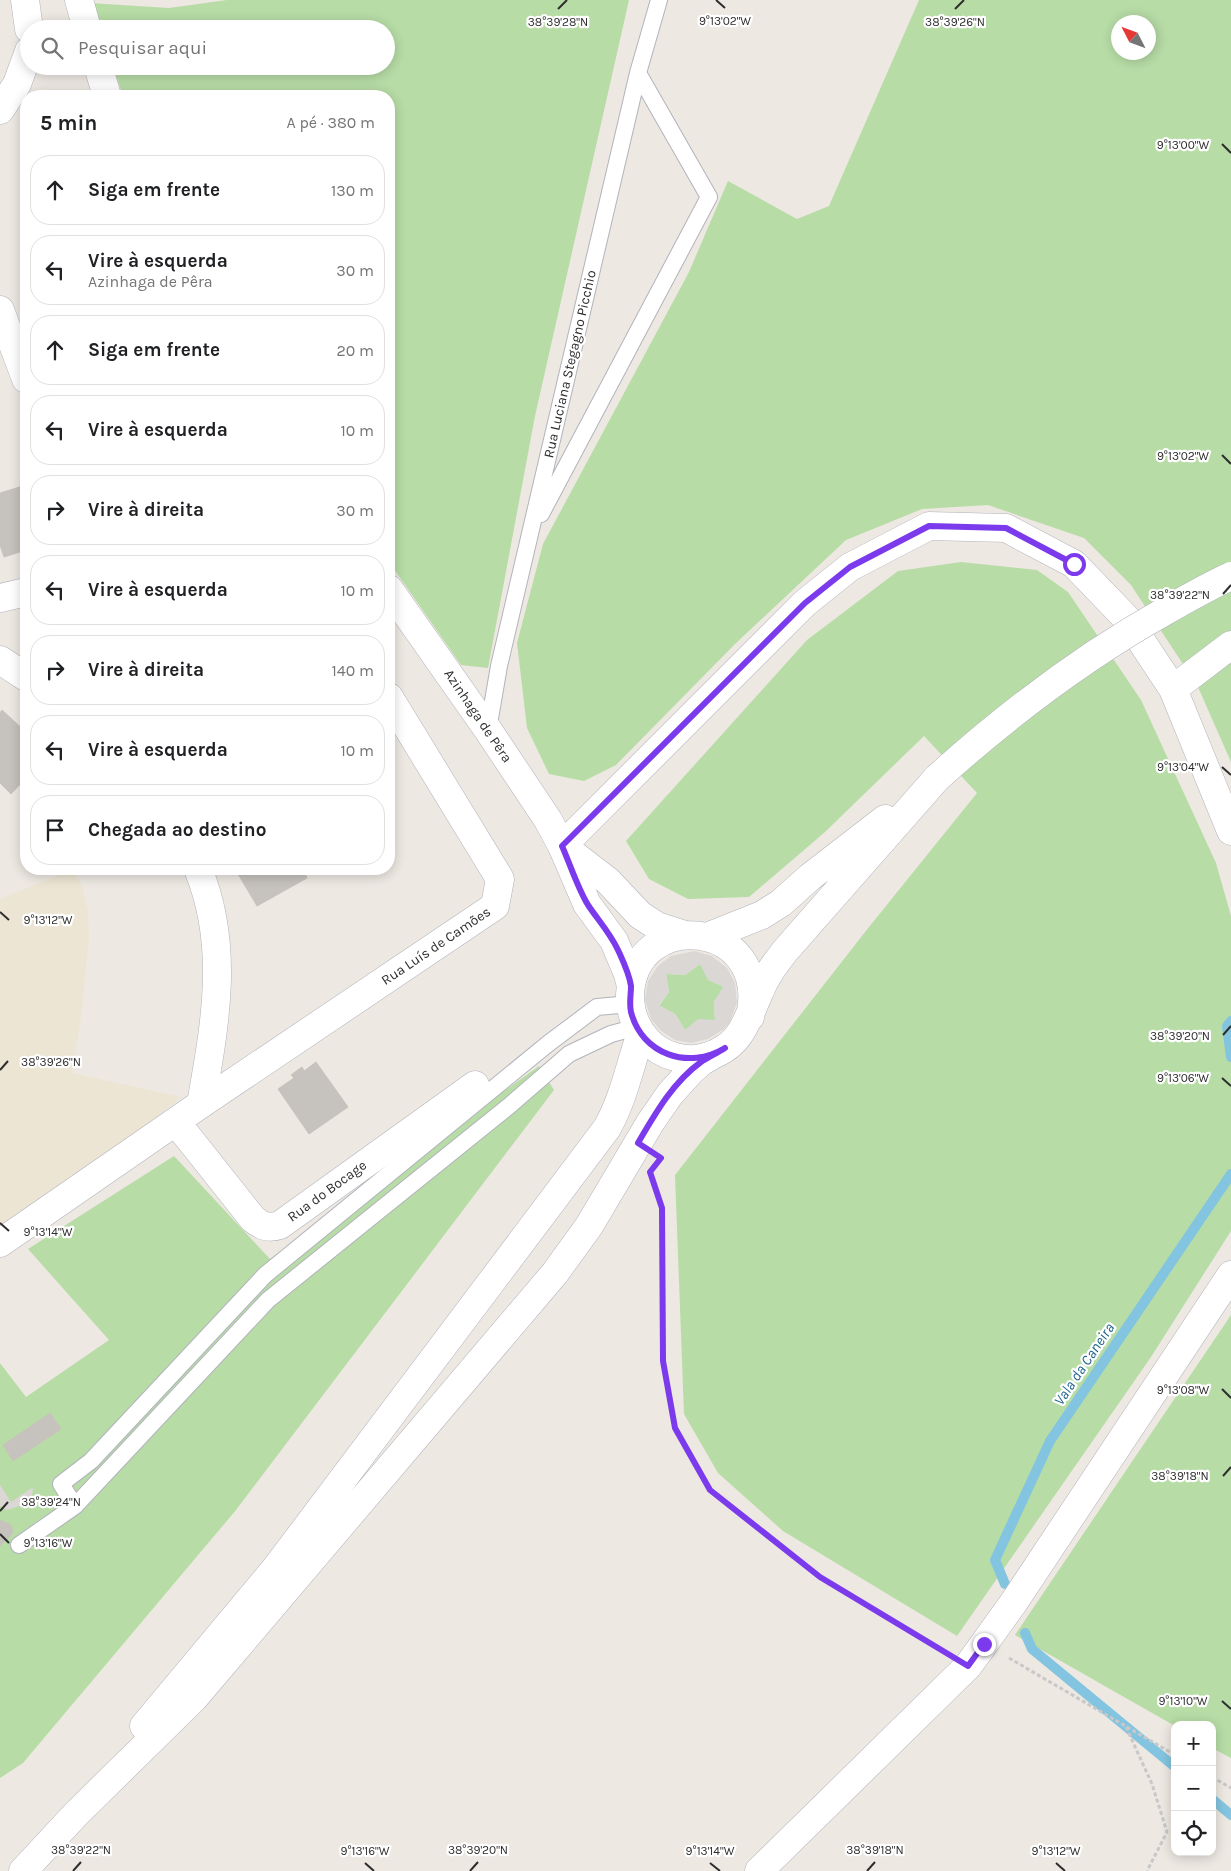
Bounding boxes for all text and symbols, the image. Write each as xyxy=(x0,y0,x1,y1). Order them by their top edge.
text: 9°13'02"W xyxy=(699,14,751,28)
text: 38°39'28"N xyxy=(528,15,588,29)
text: 38°39'26"N xyxy=(925,15,985,29)
north arrow xyxy=(1111,15,1156,60)
search box xyxy=(20,20,395,75)
icon: search xyxy=(38,34,66,62)
text: Pesquisar aqui xyxy=(78,37,207,59)
text: 5 min xyxy=(40,111,97,135)
text: A pé · 380 m xyxy=(286,113,375,132)
text: 9°13'00"W xyxy=(1157,138,1209,152)
icon: ahead xyxy=(41,176,69,204)
text: Siga em frente xyxy=(88,179,220,201)
text: 130 m xyxy=(331,181,374,200)
text: Vire à esquerda xyxy=(88,250,228,272)
icon: left xyxy=(41,256,69,284)
text: 30 m xyxy=(336,261,374,280)
street label: Rua Luciana Stegagno Picchio xyxy=(540,268,600,460)
text: Azinhaga de Pêra xyxy=(88,272,212,291)
icon: ahead xyxy=(41,336,69,364)
text: Siga em frente xyxy=(88,339,220,361)
text: 20 m xyxy=(336,341,374,360)
icon: left xyxy=(41,416,69,444)
text: Vire à esquerda xyxy=(88,419,228,441)
text: 10 m xyxy=(340,421,374,440)
text: 9°13'02"W xyxy=(1157,449,1209,463)
icon: right xyxy=(41,496,69,524)
text: Vire à direita xyxy=(88,499,204,521)
text: 30 m xyxy=(336,501,374,520)
route start xyxy=(1063,553,1086,576)
icon: left xyxy=(41,576,69,604)
text: Vire à esquerda xyxy=(88,579,228,601)
text: 10 m xyxy=(340,581,374,600)
text: 38°39'22"N xyxy=(1150,588,1210,602)
icon: right xyxy=(41,656,69,684)
text: Vire à direita xyxy=(88,659,204,681)
text: 140 m xyxy=(332,661,374,680)
street label: Azinhaga de Pêra xyxy=(440,666,516,766)
icon: left xyxy=(41,736,69,764)
text: Vire à esquerda xyxy=(88,739,228,761)
text: 10 m xyxy=(340,741,374,760)
text: 9°13'04"W xyxy=(1157,760,1209,774)
icon: arrive xyxy=(41,816,69,844)
text: Chegada ao destino xyxy=(88,819,266,841)
street label: Rua Luís de Camões xyxy=(378,903,494,989)
text: 9°13'12"W xyxy=(23,913,73,927)
text: 38°39'20"N xyxy=(1150,1029,1210,1043)
text: 38°39'26"N xyxy=(21,1055,81,1069)
text: 9°13'06"W xyxy=(1157,1071,1209,1085)
street label: Rua do Bocage xyxy=(284,1157,370,1225)
text: 9°13'14"W xyxy=(24,1225,73,1239)
water label: Vala da Caneira xyxy=(1050,1319,1118,1409)
text: 9°13'08"W xyxy=(1157,1383,1210,1397)
text: 38°39'18"N xyxy=(1151,1469,1209,1483)
text: 38°39'24"N xyxy=(21,1495,81,1509)
text: 9°13'16"W xyxy=(24,1536,73,1550)
route end xyxy=(973,1633,996,1656)
text: 9°13'10"W xyxy=(1158,1694,1208,1708)
map controls xyxy=(1171,1721,1216,1856)
button: + xyxy=(1171,1721,1216,1766)
button: − xyxy=(1171,1766,1216,1811)
button: locate xyxy=(1171,1811,1216,1856)
text: 38°39'22"N xyxy=(51,1843,111,1857)
text: 38°39'20"N xyxy=(448,1843,508,1857)
text: 38°39'18"N xyxy=(846,1843,904,1857)
text: 9°13'16"W xyxy=(341,1844,390,1858)
text: 9°13'14"W xyxy=(686,1844,735,1858)
text: 9°13'12"W xyxy=(1031,1844,1081,1858)

